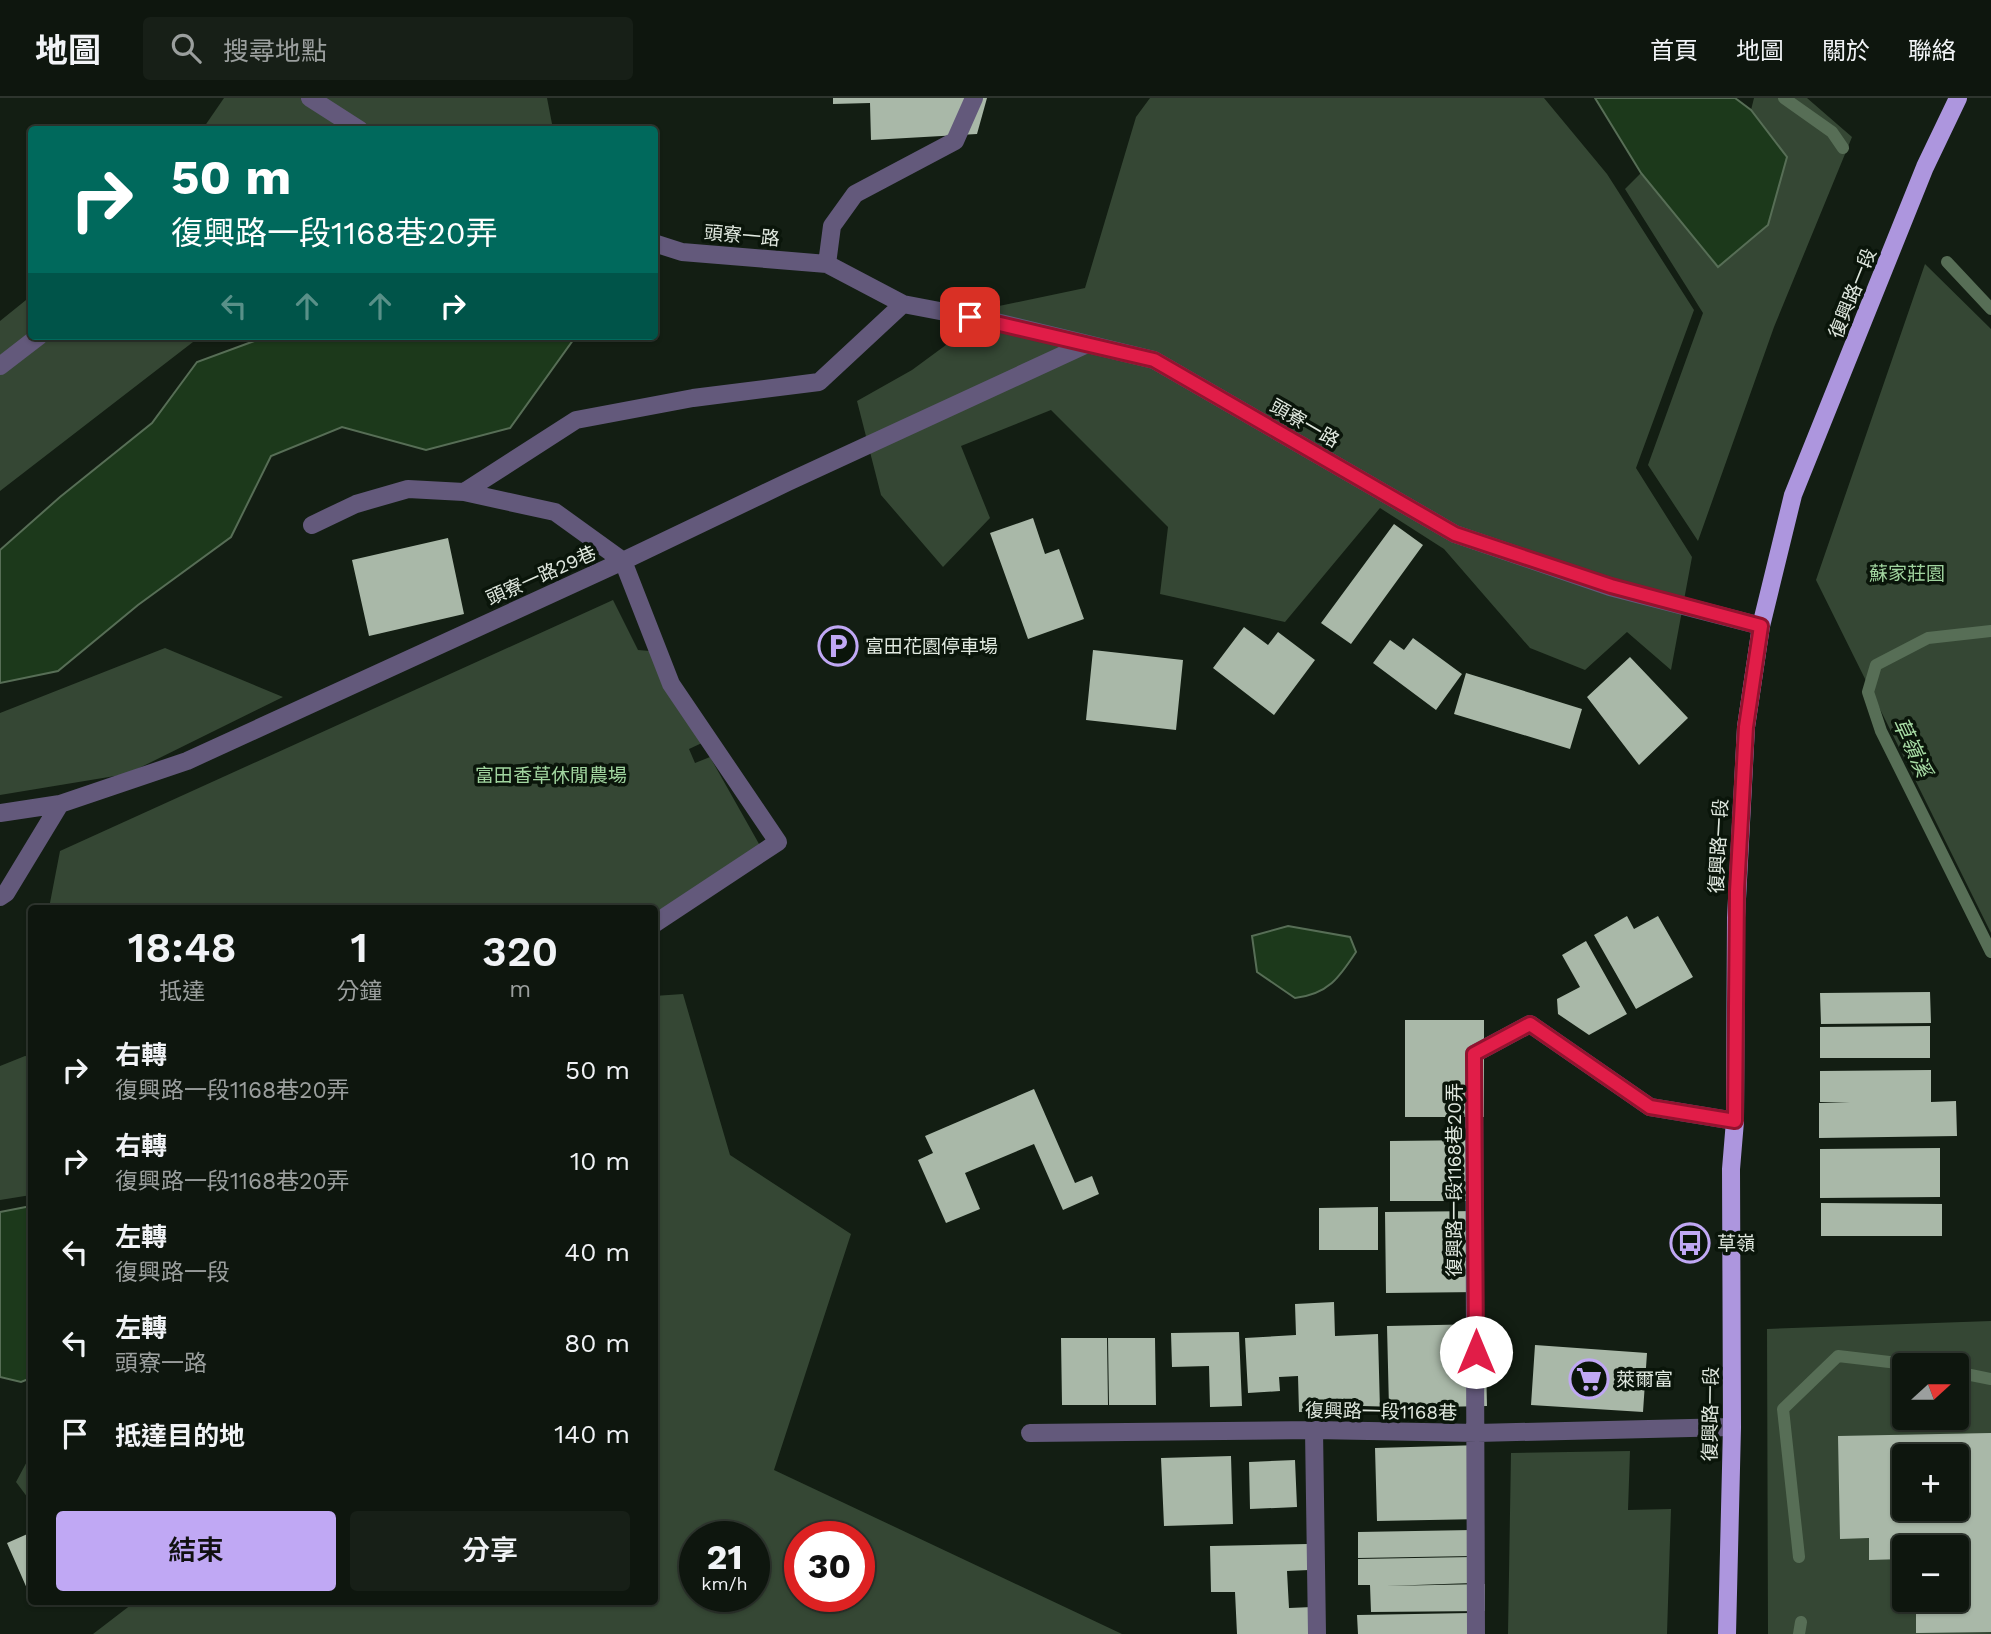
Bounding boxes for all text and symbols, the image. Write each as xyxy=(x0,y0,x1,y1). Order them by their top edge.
search box xyxy=(143,17,633,80)
icon: search xyxy=(167,29,205,67)
text: 地圖 xyxy=(35,31,101,70)
text: 搜尋地點 xyxy=(223,36,327,66)
text: 首頁 xyxy=(1650,37,1698,65)
text: 地圖 xyxy=(1736,37,1784,65)
text: 關於 xyxy=(1822,37,1870,65)
text: 聯絡 xyxy=(1908,37,1956,65)
text: 50 m xyxy=(171,148,291,206)
icon: right xyxy=(56,154,147,245)
text: 復興路一段1168巷20弄 xyxy=(171,214,498,252)
street label: 頭寮一路 xyxy=(703,221,781,250)
street label: 復興路一段 xyxy=(1824,245,1881,342)
icon: left xyxy=(215,287,253,325)
icon: ahead xyxy=(288,287,326,325)
icon: ahead xyxy=(361,287,399,325)
icon: right xyxy=(434,287,472,325)
pin xyxy=(940,287,1000,347)
icon: arrive xyxy=(951,298,989,336)
street label: 頭寮一路 xyxy=(1266,394,1343,452)
street label: 頭寮一路29巷 xyxy=(483,541,600,610)
park label: 蘇家莊園 xyxy=(1869,562,1945,585)
parking icon: 富田花園停車場 xyxy=(817,625,859,667)
place label: 富田花園停車場 xyxy=(865,635,998,658)
water label: 草嶺溪 xyxy=(1888,713,1938,783)
park label: 富田香草休閒農場 xyxy=(475,764,627,787)
street label: 復興路一段 xyxy=(1705,798,1732,894)
text: 18:48 xyxy=(128,923,237,972)
text: 1 xyxy=(351,923,368,972)
text: 320 xyxy=(482,927,558,976)
text: m xyxy=(509,976,531,1003)
text: 抵達 xyxy=(159,978,205,1005)
text: 分鐘 xyxy=(336,978,382,1005)
text: 右轉 xyxy=(115,1040,167,1070)
icon: right xyxy=(56,1051,94,1089)
text: 50 m xyxy=(565,1055,630,1085)
text: 復興路一段1168巷20弄 xyxy=(115,1077,350,1104)
street label: 復興路一段1168巷20弄 xyxy=(1443,1083,1466,1277)
text: 右轉 xyxy=(115,1131,167,1161)
icon: right xyxy=(56,1142,94,1180)
text: 10 m xyxy=(570,1146,630,1176)
text: 復興路一段1168巷20弄 xyxy=(115,1168,350,1195)
text: 左轉 xyxy=(115,1222,167,1252)
bus stop icon: 草嶺 xyxy=(1669,1222,1711,1264)
place label: 草嶺 xyxy=(1717,1232,1755,1255)
icon: left xyxy=(56,1233,94,1271)
text: 40 m xyxy=(564,1237,630,1267)
text: 復興路一段 xyxy=(115,1259,230,1286)
text: 左轉 xyxy=(115,1313,167,1343)
position arrow xyxy=(1439,1315,1513,1389)
icon: left xyxy=(56,1324,94,1362)
text: 80 m xyxy=(564,1328,630,1358)
text: 頭寮一路 xyxy=(115,1350,207,1377)
north arrow xyxy=(1892,1353,1969,1430)
map controls xyxy=(1892,1353,1969,1612)
supermarket icon: 萊爾富 xyxy=(1568,1358,1610,1400)
street label: 復興路一段 xyxy=(1698,1366,1723,1462)
place label: 萊爾富 xyxy=(1616,1368,1673,1391)
street label: 復興路一段1168巷 xyxy=(1305,1399,1457,1424)
icon: arrive xyxy=(56,1415,94,1453)
text: 140 m xyxy=(554,1419,630,1449)
text: 抵達目的地 xyxy=(115,1421,245,1451)
button: + xyxy=(1892,1444,1969,1521)
button: 結束 xyxy=(56,1511,336,1591)
button: 分享 xyxy=(350,1511,630,1591)
speed limit sign: 30 xyxy=(784,1521,875,1612)
button: − xyxy=(1892,1535,1969,1612)
text: 21 xyxy=(707,1536,742,1578)
text: km/h xyxy=(701,1573,748,1594)

